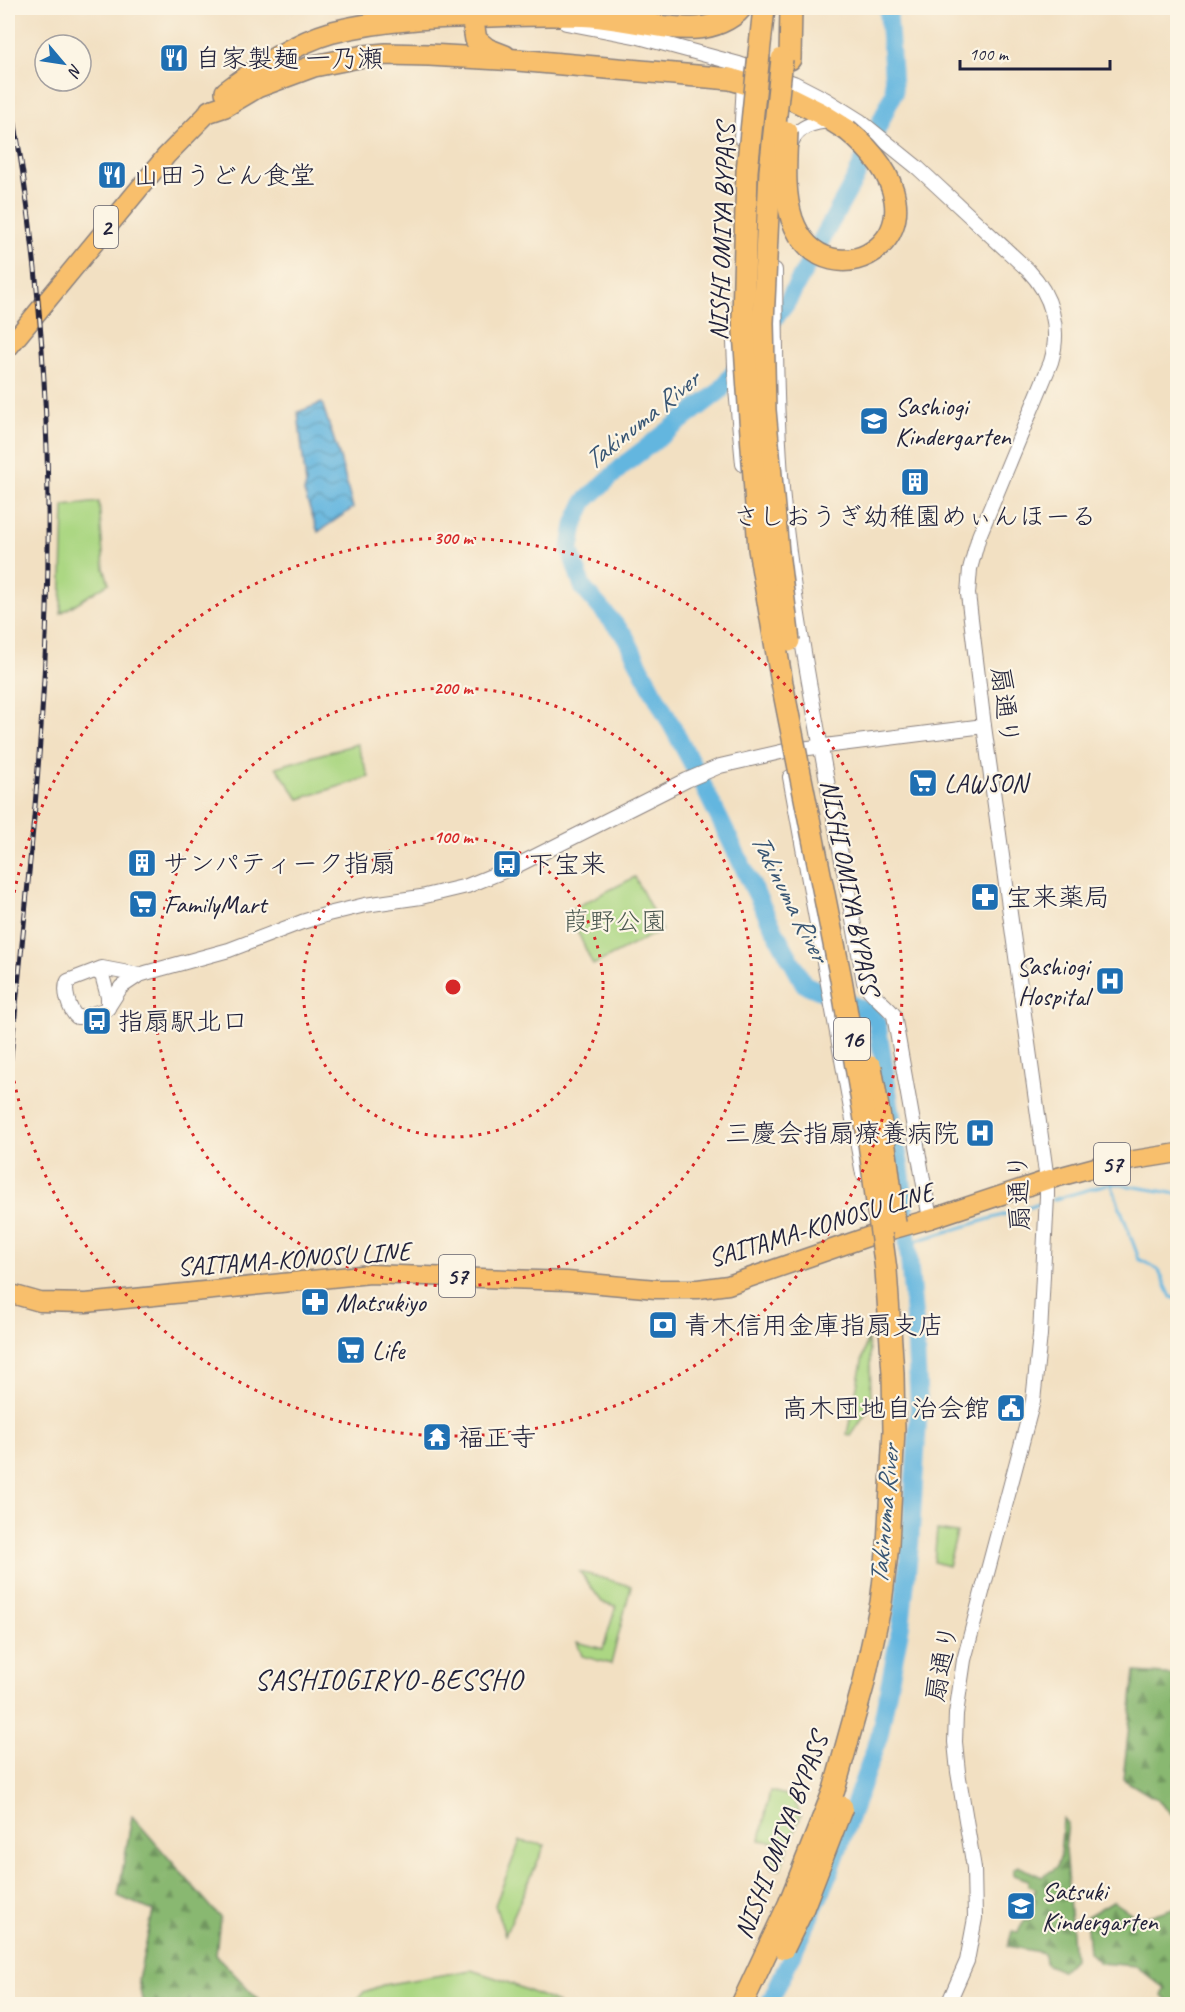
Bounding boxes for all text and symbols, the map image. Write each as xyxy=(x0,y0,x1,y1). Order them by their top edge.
north arrow xyxy=(33,33,93,93)
scale bar xyxy=(960,33,1110,71)
restaurant icon: 自家製麺 一乃瀬 xyxy=(158,42,190,74)
place label: 自家製麺 一乃瀬 xyxy=(195,42,383,75)
text: 100 m xyxy=(969,43,1010,65)
text: N xyxy=(63,61,86,82)
street label: NISHI OMIYA BYPASS xyxy=(702,118,742,341)
restaurant icon: 山田うどん食堂 xyxy=(96,159,128,191)
place label: 山田うどん食堂 xyxy=(133,159,316,192)
road number: 2 xyxy=(94,206,118,248)
water label: Takinuma River xyxy=(576,360,709,477)
place label: Sashiogi Kindergarten xyxy=(895,390,1012,453)
school or university icon: Sashiogi Kindergarten xyxy=(858,405,890,437)
building icon: さしおうぎ幼稚園めぃんほーる xyxy=(899,466,931,498)
place label: さしおうぎ幼稚園めぃんほーる xyxy=(733,500,1097,533)
text: 300 m xyxy=(434,527,474,549)
street label: 扇通り xyxy=(984,665,1026,747)
text: 200 m xyxy=(434,677,474,699)
supermarket icon: LAWSON xyxy=(907,767,939,799)
place label: LAWSON xyxy=(944,767,1032,800)
street label: NISHI OMIYA BYPASS xyxy=(813,777,888,1002)
text: 100 m xyxy=(434,826,474,848)
water label: Takinuma River xyxy=(743,827,839,971)
building icon: サンパティーク指扇 xyxy=(126,847,158,879)
place label: サンパティーク指扇 xyxy=(163,847,396,880)
bus stop icon: 下宝来 xyxy=(491,848,523,880)
place label: 下宝来 xyxy=(528,848,606,881)
pharmacy icon: 宝来薬局 xyxy=(969,881,1001,913)
place label: 宝来薬局 xyxy=(1006,881,1110,914)
supermarket icon: FamilyMart xyxy=(127,888,159,920)
place label: FamilyMart xyxy=(164,888,269,921)
park label: 葭野公園 xyxy=(563,905,667,938)
place label: Sashiogi Hospital xyxy=(1016,950,1094,1013)
hospital icon: Sashiogi Hospital xyxy=(1094,965,1126,997)
centre of rings xyxy=(443,977,463,997)
bus stop icon: 指扇駅北口 xyxy=(81,1005,113,1037)
place label: 指扇駅北口 xyxy=(118,1005,248,1038)
road number: 16 xyxy=(834,1018,870,1060)
place label: 三慶会指扇療養病院 xyxy=(725,1117,959,1150)
hospital icon: 三慶会指扇療養病院 xyxy=(964,1117,996,1149)
road number: 57 xyxy=(1094,1143,1130,1185)
street label: 扇通り xyxy=(1001,1152,1037,1232)
street label: SAITAMA-KONOSU LINE xyxy=(705,1174,941,1275)
street label: SAITAMA-KONOSU LINE xyxy=(176,1234,415,1284)
road number: 57 xyxy=(439,1255,475,1297)
pharmacy icon: Matsukiyo xyxy=(299,1286,331,1318)
place label: Matsukiyo xyxy=(336,1286,427,1319)
bank icon: 青木信用金庫指扇支店 xyxy=(647,1309,679,1341)
place label: 青木信用金庫指扇支店 xyxy=(684,1309,944,1342)
supermarket icon: Life xyxy=(335,1334,367,1366)
place label: Life xyxy=(372,1334,406,1367)
place label: 高木団地自治会館 xyxy=(782,1392,990,1425)
public building icon: 高木団地自治会館 xyxy=(995,1392,1027,1424)
temple icon: 福正寺 xyxy=(421,1421,453,1453)
place label: 福正寺 xyxy=(458,1421,536,1454)
water label: Takinuma River xyxy=(861,1440,907,1586)
street label: 扇通り xyxy=(918,1622,966,1704)
district label: SASHIOGIRYO-BESSHO xyxy=(255,1662,525,1697)
street label: NISHI OMIYA BYPASS xyxy=(727,1724,837,1943)
place label: Satsuki Kindergarten xyxy=(1042,1875,1159,1938)
school or university icon: Satsuki Kindergarten xyxy=(1005,1890,1037,1922)

